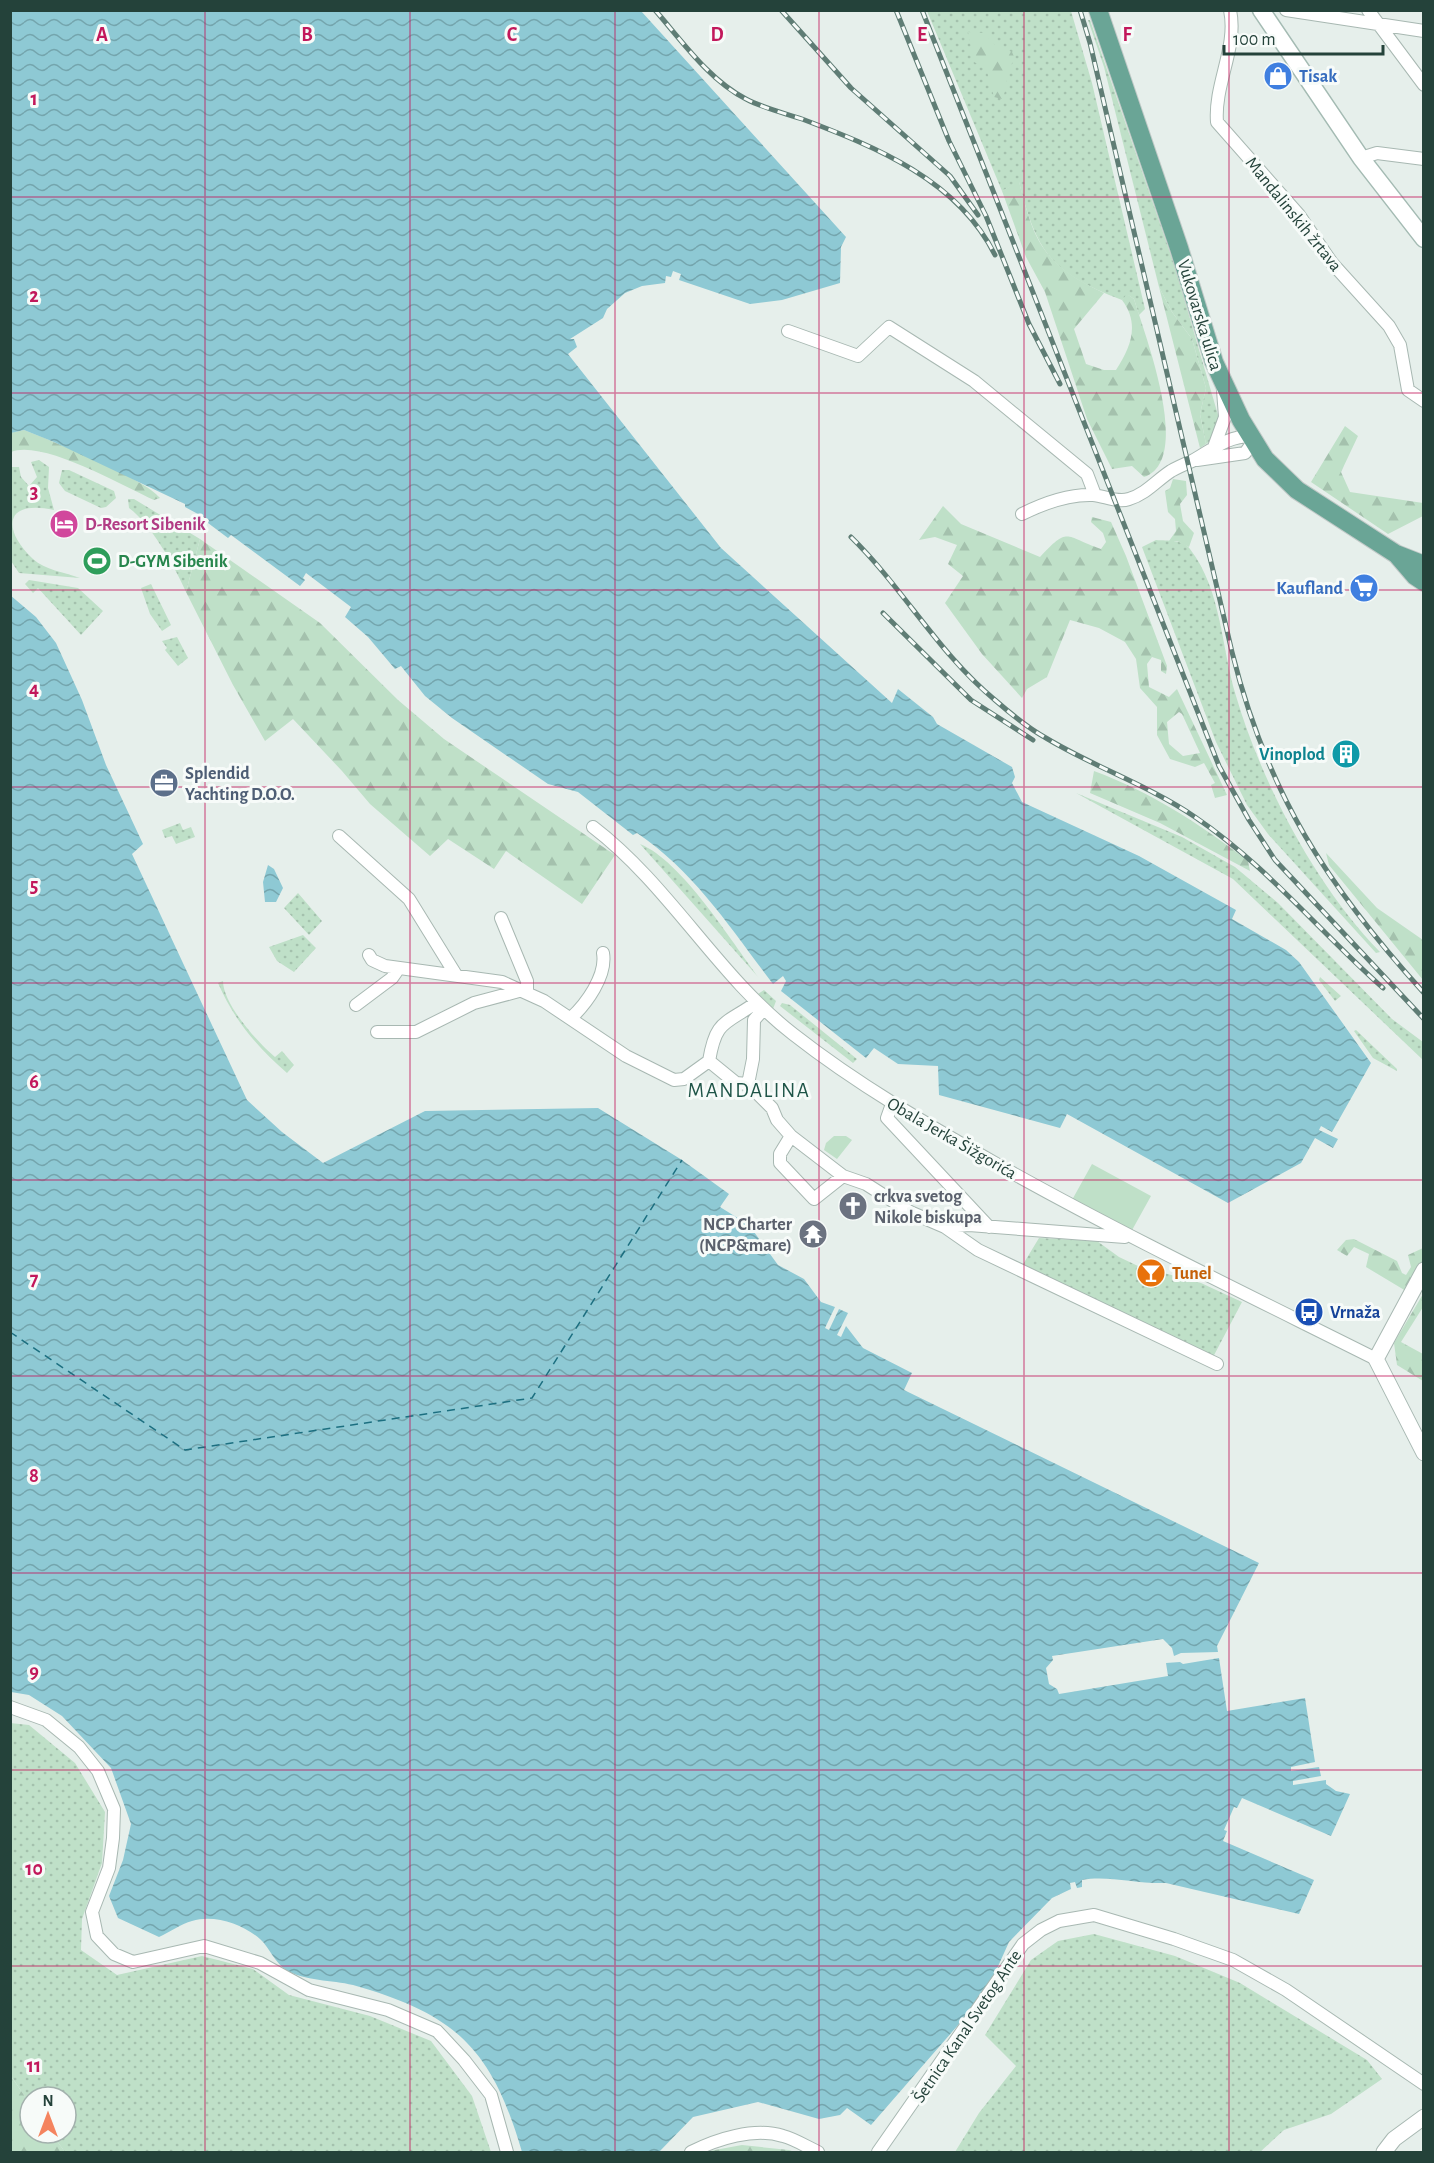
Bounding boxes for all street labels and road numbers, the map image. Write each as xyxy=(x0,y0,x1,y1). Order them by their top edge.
street label: Mandalinskih žrtava xyxy=(1242,154,1345,275)
street label: Vukovarska ulica xyxy=(1174,258,1224,373)
street label: Obala Jerka Šižgorića xyxy=(884,1092,1021,1183)
street label: Šetnica Kanal Svetog Ante xyxy=(908,1945,1026,2106)

